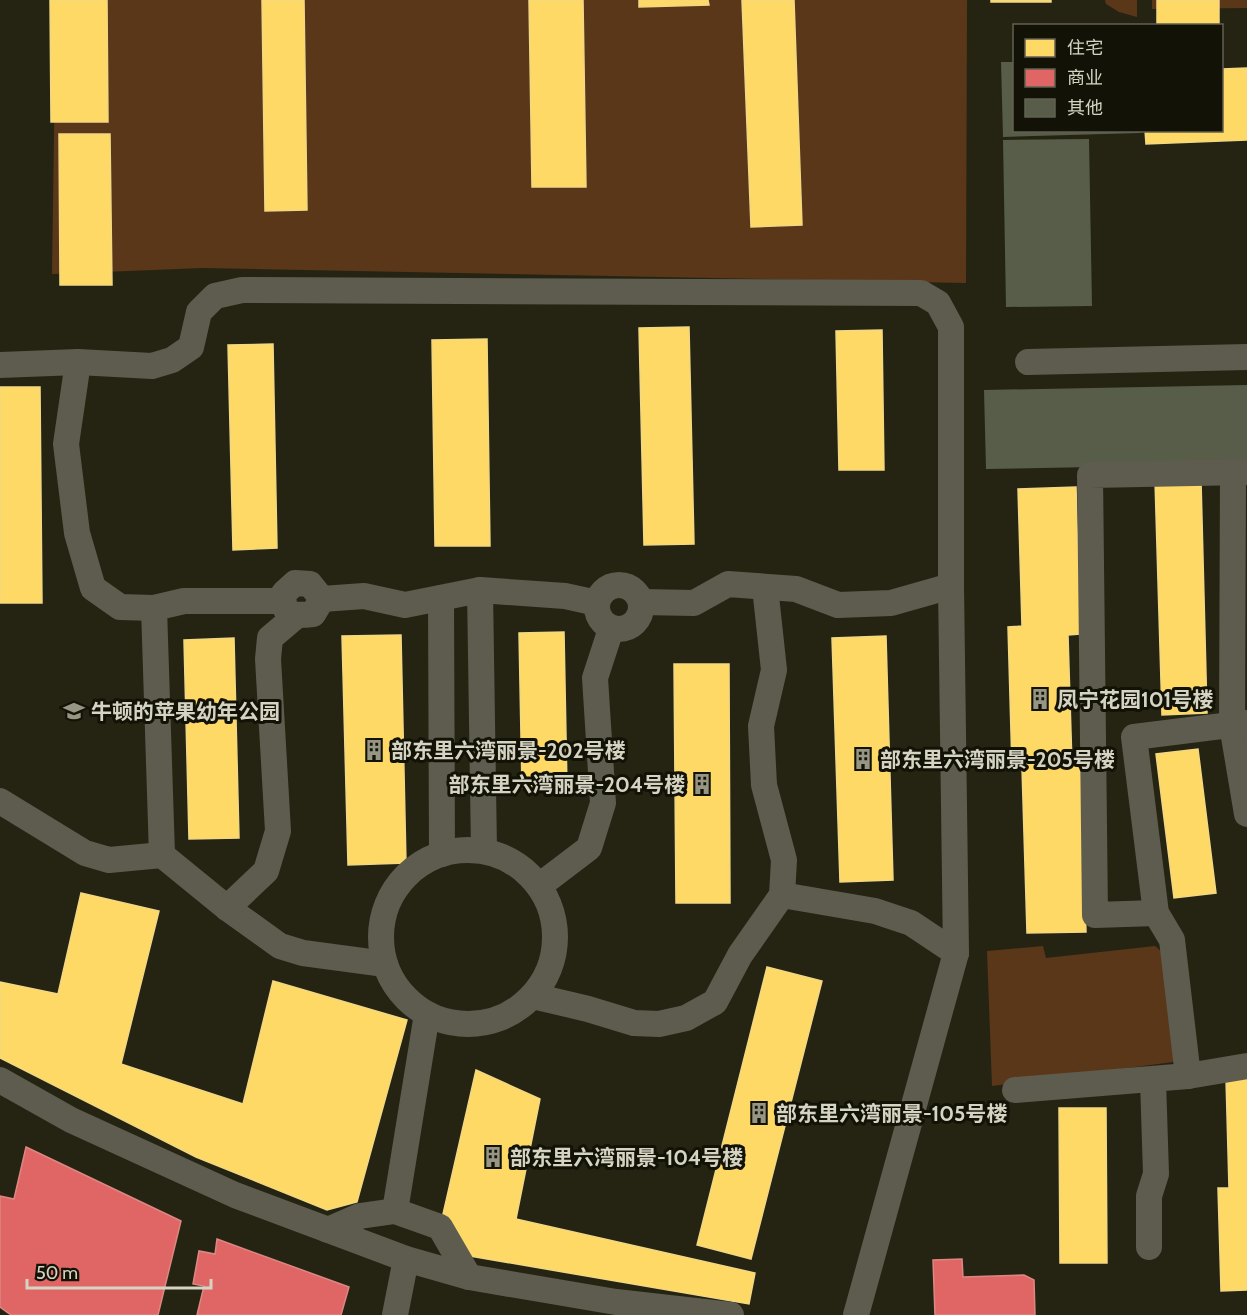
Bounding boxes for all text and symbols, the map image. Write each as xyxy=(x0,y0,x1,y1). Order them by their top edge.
legend xyxy=(1013,24,1223,132)
text: 住宅 xyxy=(1067,37,1103,59)
text: 商业 xyxy=(1067,67,1103,89)
text: 其他 xyxy=(1067,97,1103,119)
building icon: 凤宁花园101号楼 xyxy=(1028,687,1052,711)
place label: 凤宁花园101号楼 xyxy=(1057,687,1213,712)
school or university icon: 牛顿的苹果幼年公园 xyxy=(62,699,86,723)
place label: 牛顿的苹果幼年公园 xyxy=(91,699,280,724)
building icon: 部东里六湾丽景-202号楼 xyxy=(362,738,386,762)
place label: 部东里六湾丽景-202号楼 xyxy=(391,738,626,763)
building icon: 部东里六湾丽景-205号楼 xyxy=(851,747,875,771)
place label: 部东里六湾丽景-205号楼 xyxy=(880,747,1115,772)
place label: 部东里六湾丽景-204号楼 xyxy=(448,772,685,797)
building icon: 部东里六湾丽景-204号楼 xyxy=(690,772,714,796)
building icon: 部东里六湾丽景-105号楼 xyxy=(747,1101,771,1125)
place label: 部东里六湾丽景-105号楼 xyxy=(776,1101,1007,1126)
building icon: 部东里六湾丽景-104号楼 xyxy=(481,1145,505,1169)
place label: 部东里六湾丽景-104号楼 xyxy=(510,1145,743,1170)
scale bar xyxy=(27,1252,212,1290)
text: 50 m xyxy=(36,1262,78,1284)

